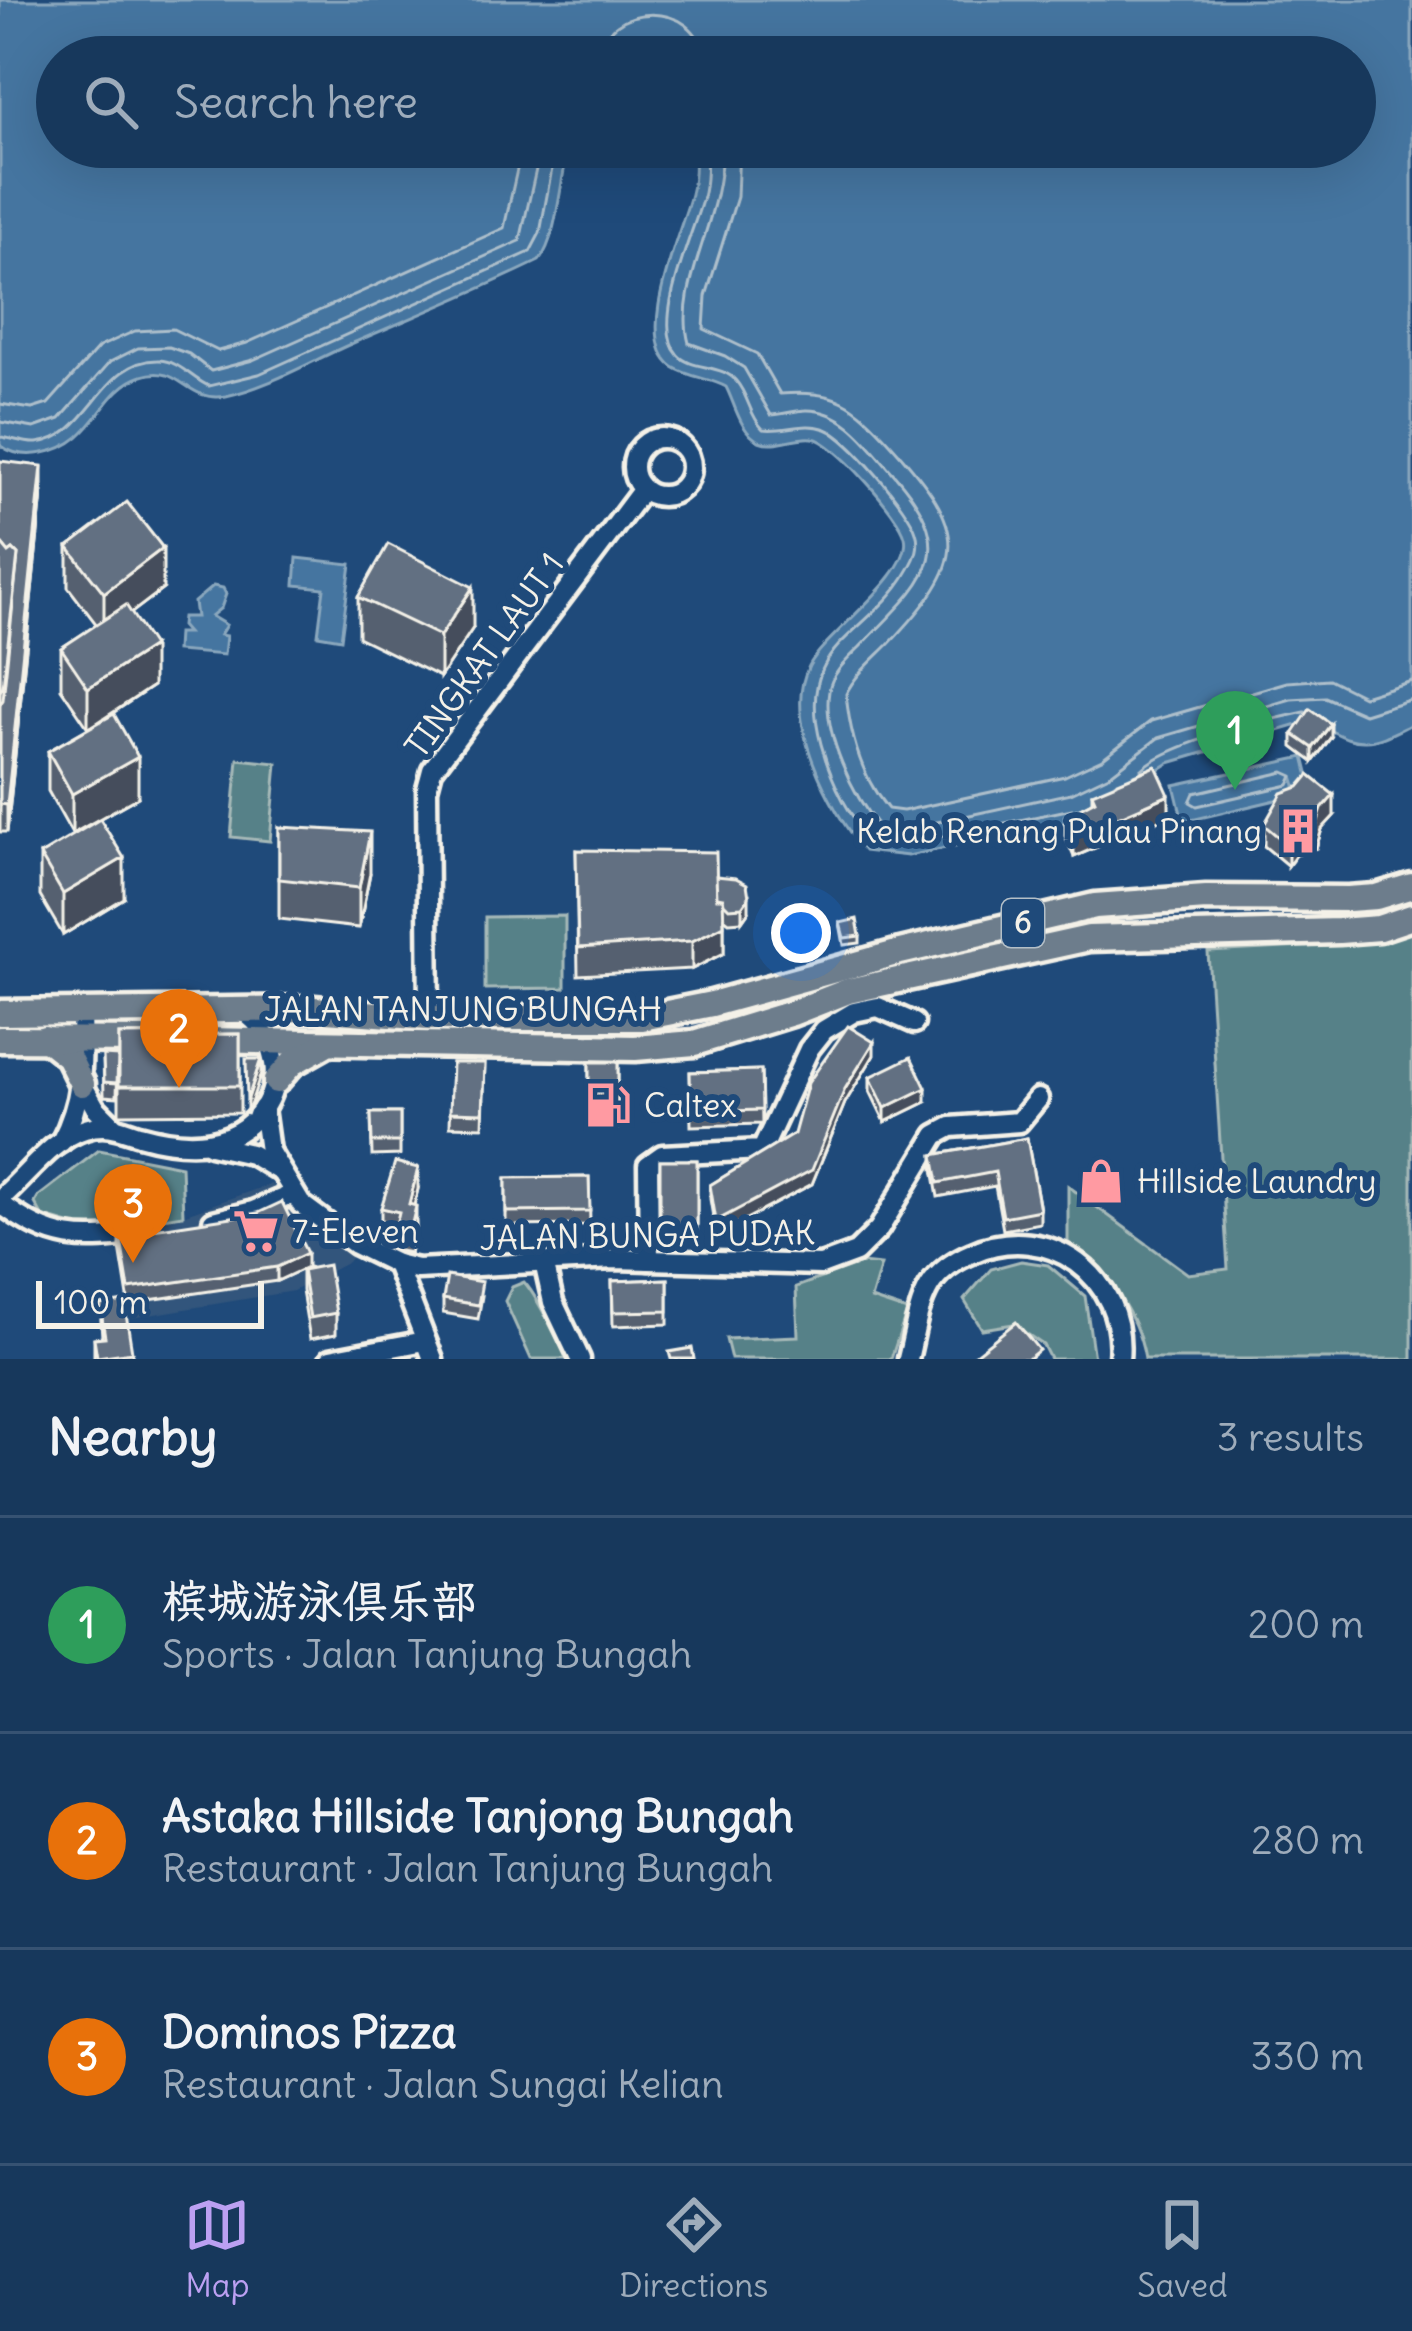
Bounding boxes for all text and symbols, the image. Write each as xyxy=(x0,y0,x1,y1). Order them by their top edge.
search box xyxy=(36,36,1376,168)
icon: search xyxy=(78,69,144,135)
text: Search here xyxy=(174,74,418,130)
street label: TINGKAT LAUT 1 xyxy=(396,544,572,766)
pin: 1 xyxy=(1196,691,1274,790)
building icon: Kelab Renang Pulau Pinang xyxy=(1273,806,1323,856)
place label: Kelab Renang Pulau Pinang xyxy=(856,810,1262,852)
road number: 6 xyxy=(1002,899,1044,947)
your location xyxy=(771,903,831,963)
street label: JALAN TANJUNG BUNGAH xyxy=(264,988,662,1030)
pin: 2 xyxy=(140,989,218,1088)
fuel station icon: Caltex xyxy=(583,1080,633,1130)
place label: Caltex xyxy=(644,1084,736,1126)
shop icon: Hillside Laundry xyxy=(1076,1156,1126,1206)
place label: Hillside Laundry xyxy=(1137,1160,1377,1202)
pin: 3 xyxy=(94,1164,172,1263)
supermarket icon: 7-Eleven xyxy=(231,1206,281,1256)
place label: 7-Eleven xyxy=(292,1210,419,1252)
street label: JALAN BUNGA PUDAK xyxy=(479,1211,815,1259)
scale bar xyxy=(36,1275,264,1328)
text: 100 m xyxy=(54,1281,147,1323)
text: Nearby xyxy=(48,1405,217,1469)
text: 3 results xyxy=(1217,1413,1364,1462)
text: 槟城游泳俱乐部 xyxy=(162,1573,477,1629)
text: 1 xyxy=(79,1600,95,1649)
text: 200 m xyxy=(1248,1600,1364,1649)
text: Sports · Jalan Tanjung Bungah xyxy=(162,1630,692,1679)
text: Astaka Hillside Tanjong Bungah xyxy=(162,1788,794,1844)
text: 2 xyxy=(76,1816,98,1865)
text: 280 m xyxy=(1251,1816,1364,1865)
text: Restaurant · Jalan Tanjung Bungah xyxy=(162,1844,773,1893)
text: Dominos Pizza xyxy=(162,2004,457,2060)
text: 3 xyxy=(76,2032,98,2081)
text: 330 m xyxy=(1251,2032,1364,2081)
text: Restaurant · Jalan Sungai Kelian xyxy=(162,2060,724,2109)
tab: Map xyxy=(184,2192,250,2306)
tab: Directions xyxy=(619,2192,768,2306)
tab: Saved xyxy=(1137,2192,1228,2306)

